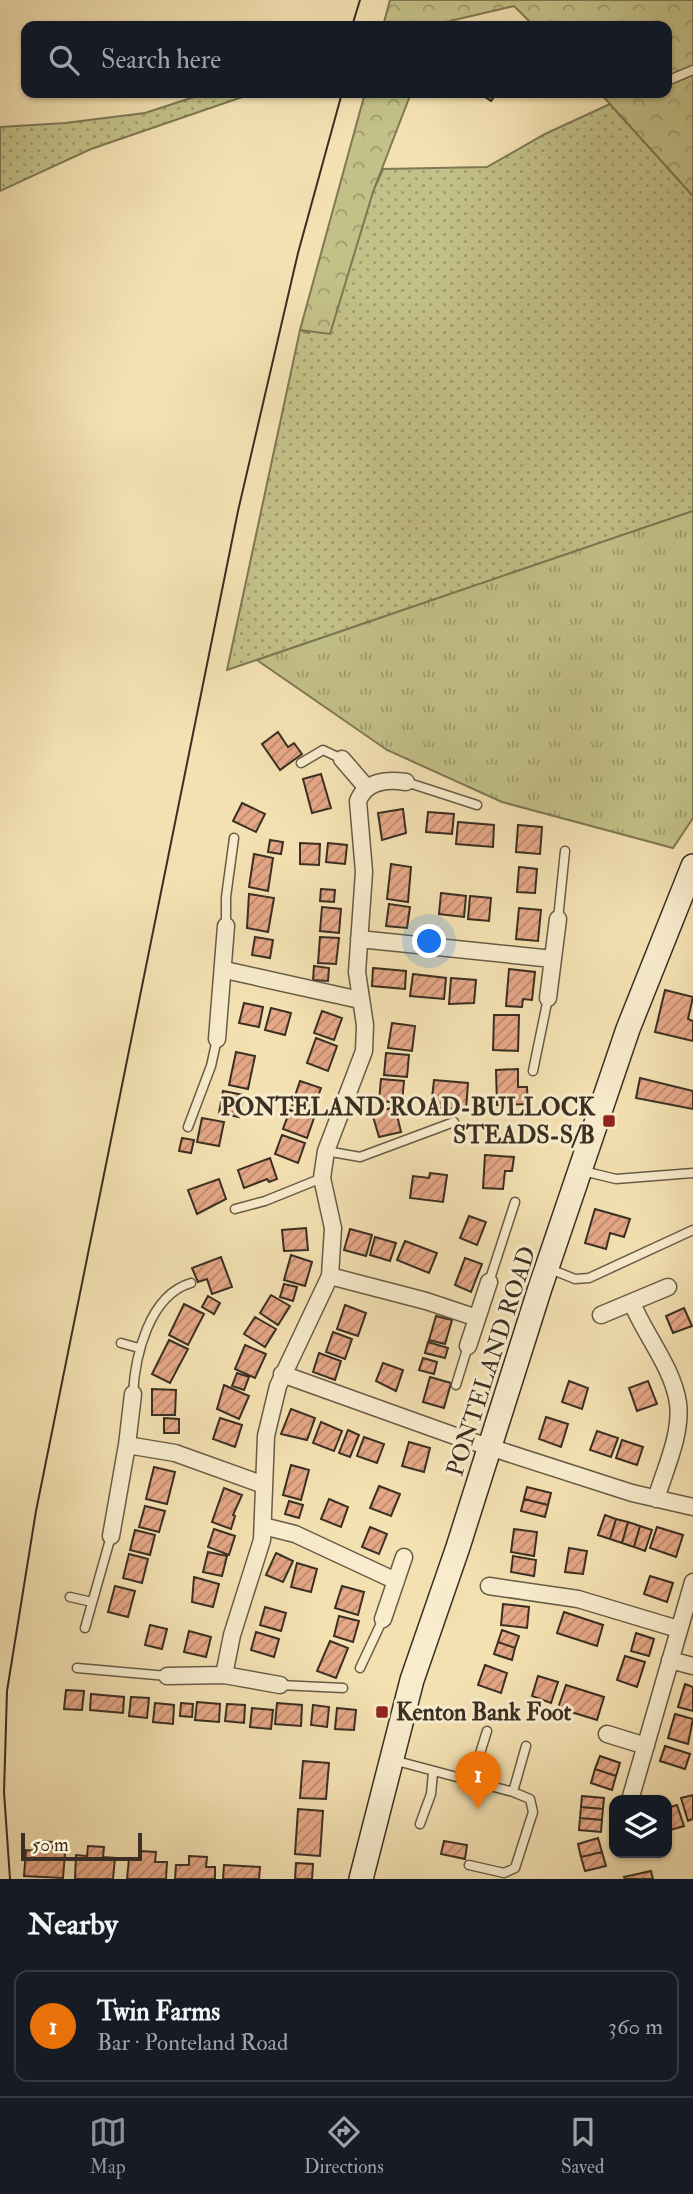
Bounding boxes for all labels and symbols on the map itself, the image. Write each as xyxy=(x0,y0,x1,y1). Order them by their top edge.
your location xyxy=(412,924,446,958)
place label: PONTELAND ROAD-BULLOCK STEADS-S/B xyxy=(221,1092,596,1151)
marker: PONTELAND ROAD-BULLOCK STEADS-S/B xyxy=(601,1113,617,1129)
street label: PONTELAND ROAD xyxy=(440,1242,543,1480)
place label: Kenton Bank Foot xyxy=(396,1697,571,1728)
marker: Kenton Bank Foot xyxy=(374,1704,390,1720)
pin: 1 xyxy=(455,1751,501,1809)
scale bar xyxy=(21,1830,142,1862)

